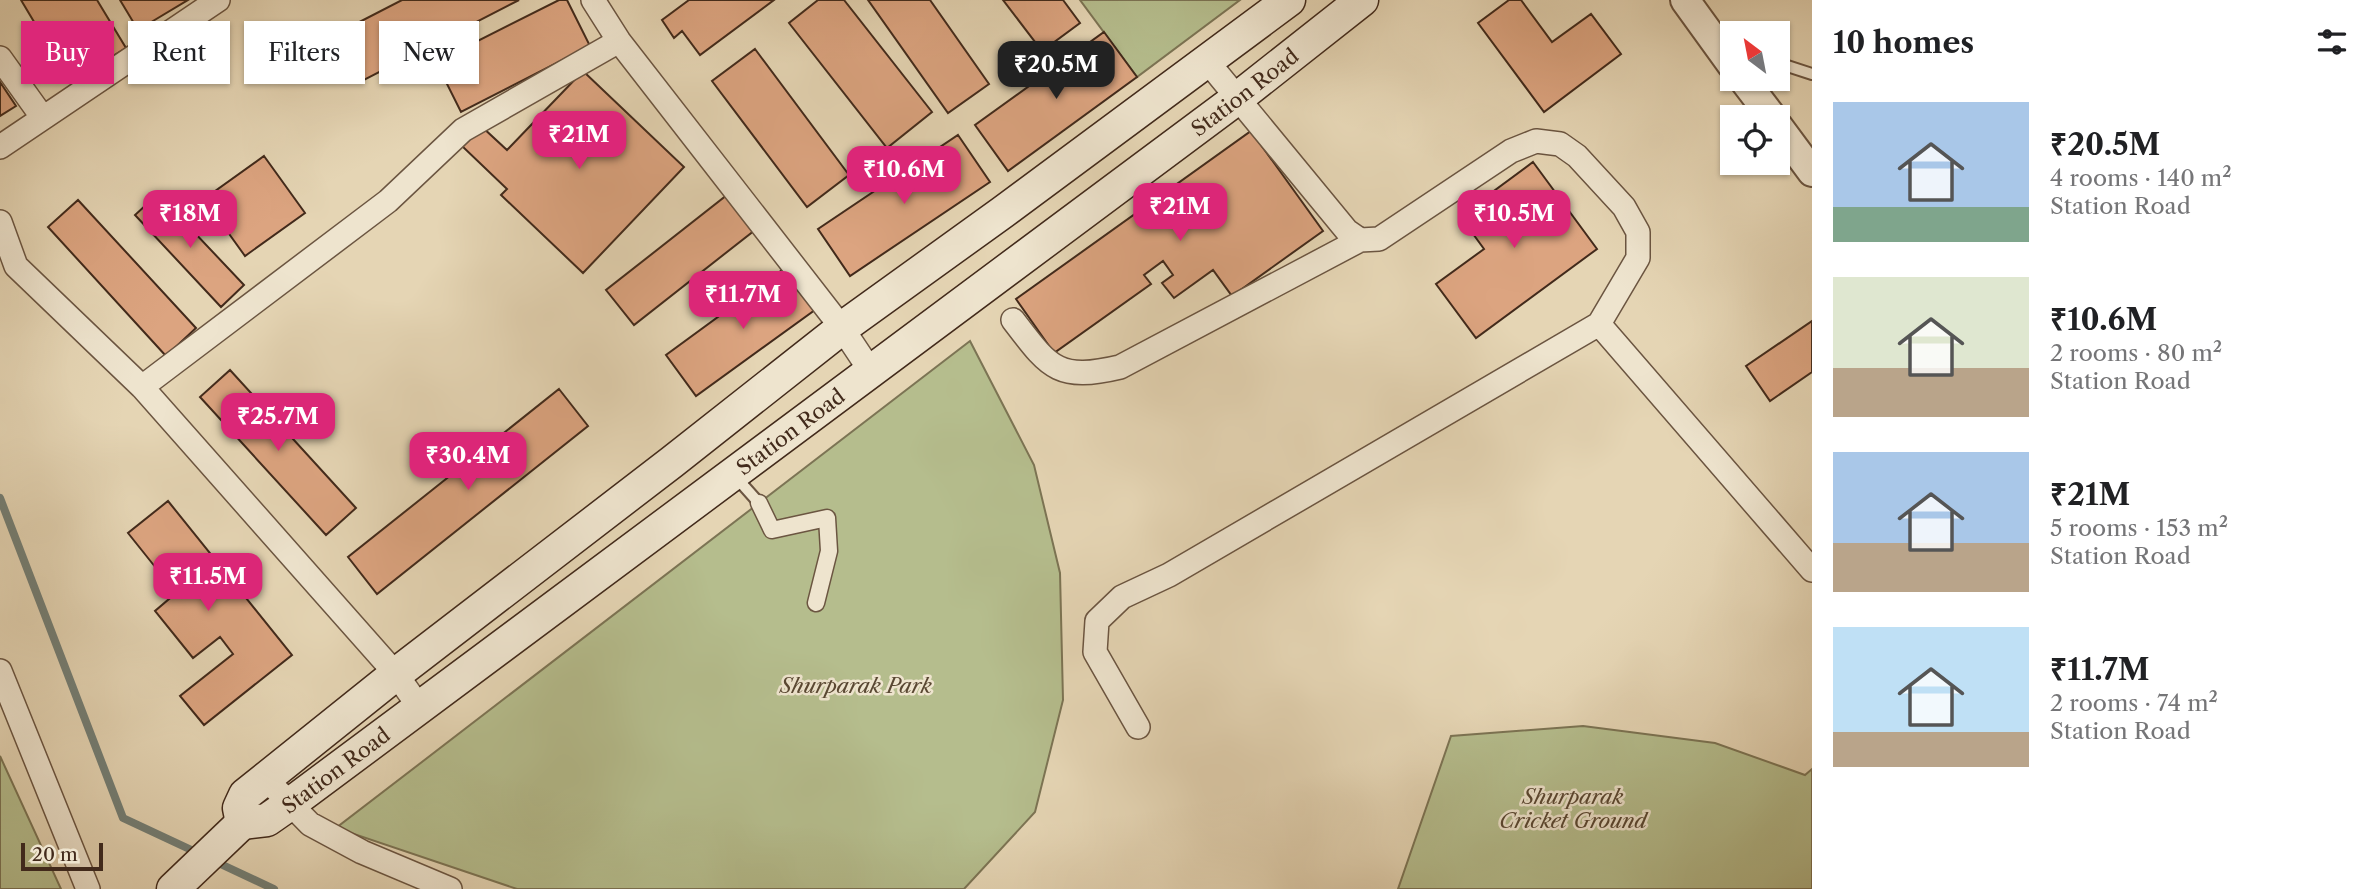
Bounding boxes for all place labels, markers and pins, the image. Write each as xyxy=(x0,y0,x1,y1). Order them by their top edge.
pin: ₹20.5M xyxy=(999,42,1113,101)
pin: ₹21M xyxy=(538,111,620,171)
pin: ₹10.6M xyxy=(847,146,961,206)
pin: ₹21M xyxy=(1139,184,1221,243)
pin: ₹18M xyxy=(149,190,231,250)
pin: ₹10.5M xyxy=(1457,190,1571,250)
pin: ₹11.7M xyxy=(686,272,800,331)
pin: ₹25.7M xyxy=(221,393,335,453)
pin: ₹30.4M xyxy=(411,433,525,492)
pin: ₹11.5M xyxy=(151,554,265,613)

